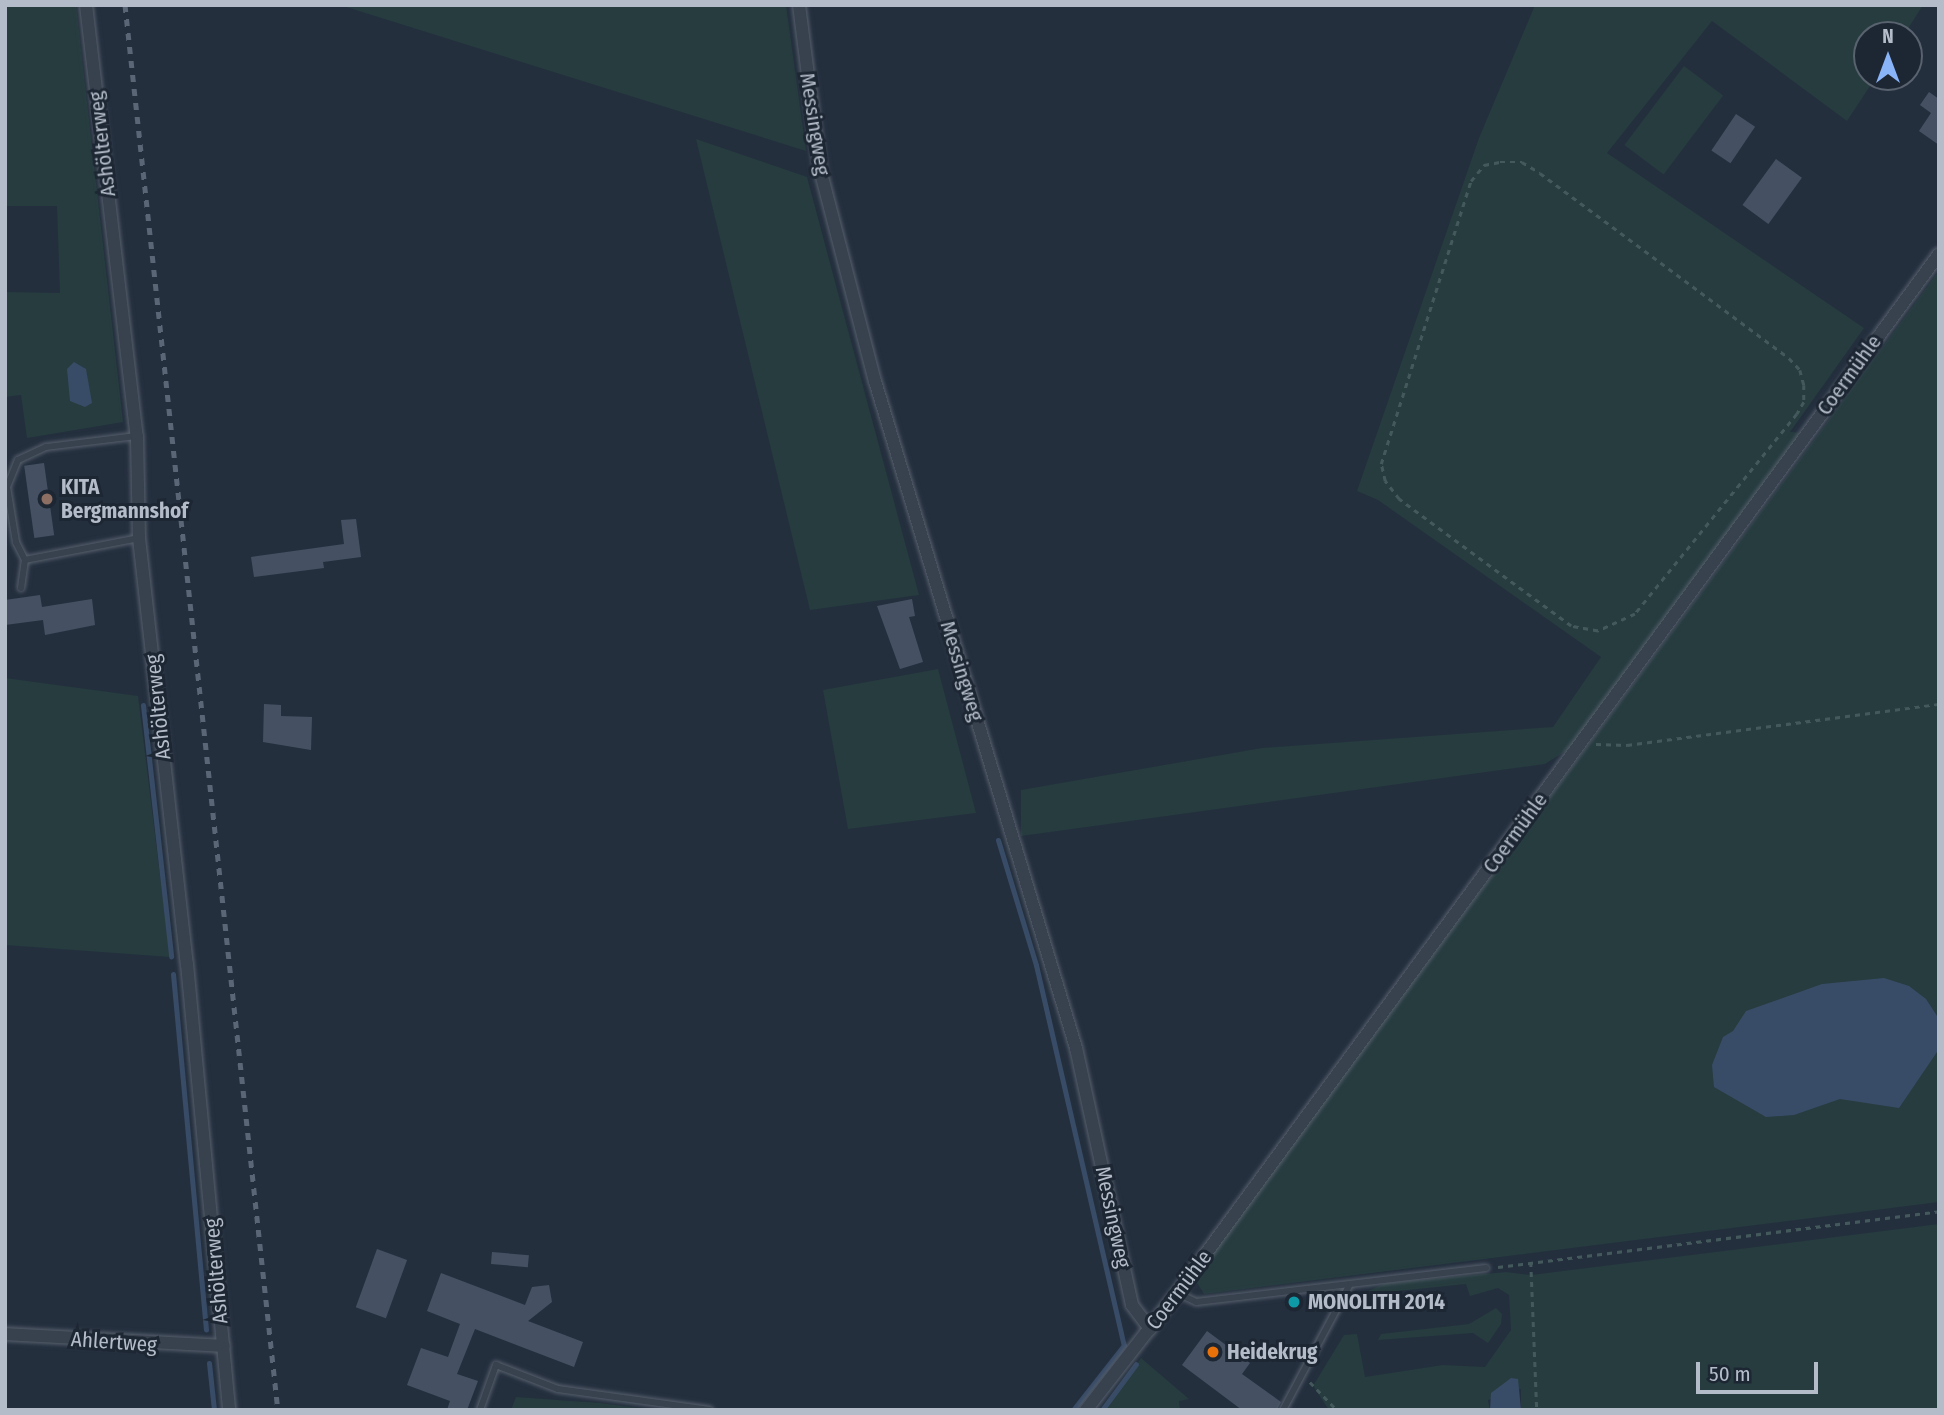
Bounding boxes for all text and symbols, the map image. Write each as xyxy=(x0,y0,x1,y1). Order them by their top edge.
north arrow xyxy=(1853,21,1923,91)
text: N xyxy=(1882,25,1894,48)
street label: Messingweg xyxy=(794,71,836,177)
street label: Ashölterweg xyxy=(83,90,121,198)
street label: Coermühle xyxy=(1811,330,1887,420)
place label: KITA Bergmannshof xyxy=(61,474,188,524)
marker: KITA Bergmannshof xyxy=(39,491,55,507)
street label: Messingweg xyxy=(935,618,989,724)
street label: Ashölterweg xyxy=(140,653,176,761)
street label: Coermühle xyxy=(1477,788,1553,878)
street label: Messingweg xyxy=(1090,1164,1136,1270)
street label: Ashölterweg xyxy=(199,1217,233,1325)
street label: Coermühle xyxy=(1141,1245,1217,1335)
place label: MONOLITH 2014 xyxy=(1308,1289,1445,1315)
marker: MONOLITH 2014 xyxy=(1286,1294,1302,1310)
street label: Ahlertweg xyxy=(70,1326,158,1358)
place label: Heidekrug xyxy=(1227,1339,1318,1365)
marker: Heidekrug xyxy=(1205,1344,1221,1360)
scale bar xyxy=(1699,1348,1822,1392)
text: 50 m xyxy=(1709,1361,1751,1387)

